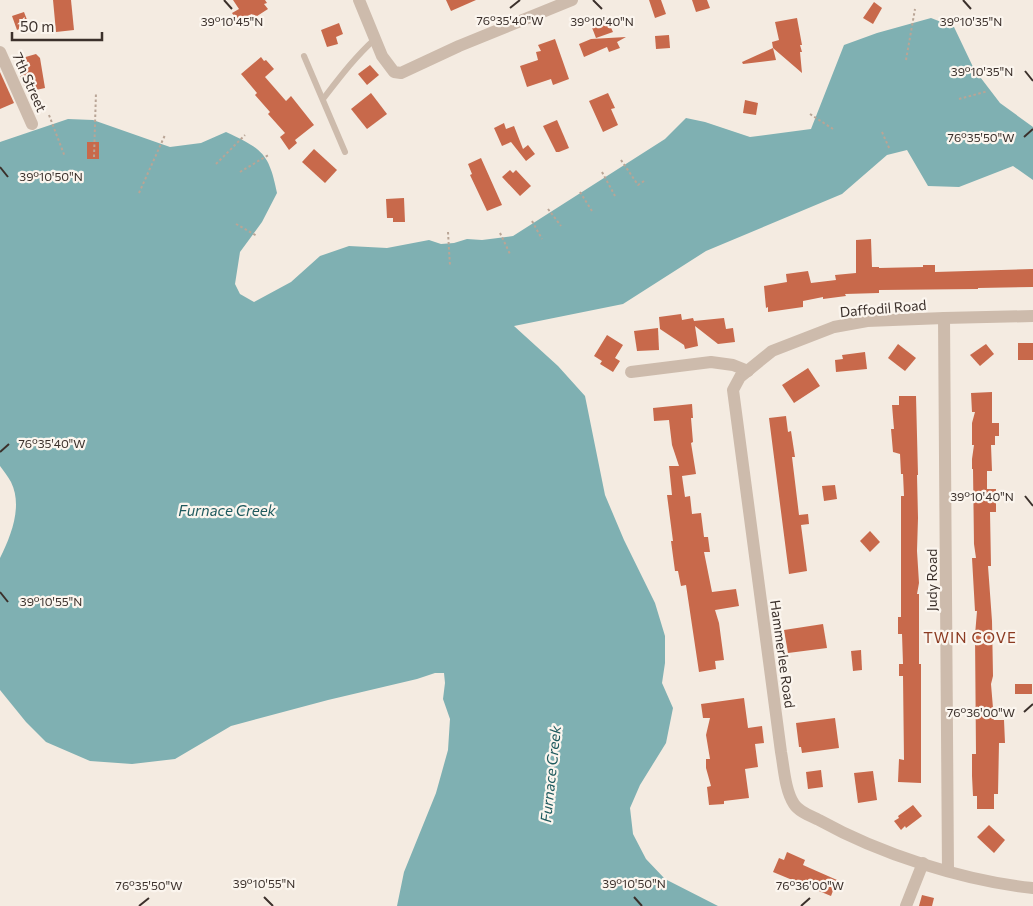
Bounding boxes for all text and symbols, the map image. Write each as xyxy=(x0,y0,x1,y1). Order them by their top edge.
scale bar xyxy=(12,10,102,42)
text: 76°35'40"W xyxy=(476,13,544,27)
text: 39°10'45"N xyxy=(201,14,263,28)
text: 39°10'40"N xyxy=(570,14,634,28)
text: 39°10'35"N xyxy=(940,14,1002,28)
text: 50 m xyxy=(20,17,54,35)
street label: 7th Street xyxy=(9,50,51,115)
text: 39°10'35"N xyxy=(951,64,1013,78)
text: 76°35'50"W xyxy=(948,130,1014,144)
text: 39°10'50"N xyxy=(19,169,83,183)
street label: Daffodil Road xyxy=(839,296,927,320)
text: 76°35'40"W xyxy=(18,436,86,450)
text: 39°10'40"N xyxy=(950,489,1014,503)
water label: Furnace Creek xyxy=(178,501,277,519)
street label: Judy Road xyxy=(923,549,940,611)
text: 39°10'55"N xyxy=(20,594,82,608)
street label: Hammerlee Road xyxy=(767,599,799,709)
district label: TWIN COVE xyxy=(923,628,1017,646)
text: 76°36'00"W xyxy=(947,705,1015,719)
water label: Furnace Creek xyxy=(536,724,564,823)
text: 39°10'55"N xyxy=(233,876,295,890)
text: 39°10'50"N xyxy=(602,876,666,890)
text: 76°35'50"W xyxy=(116,878,182,892)
text: 76°36'00"W xyxy=(776,878,844,892)

